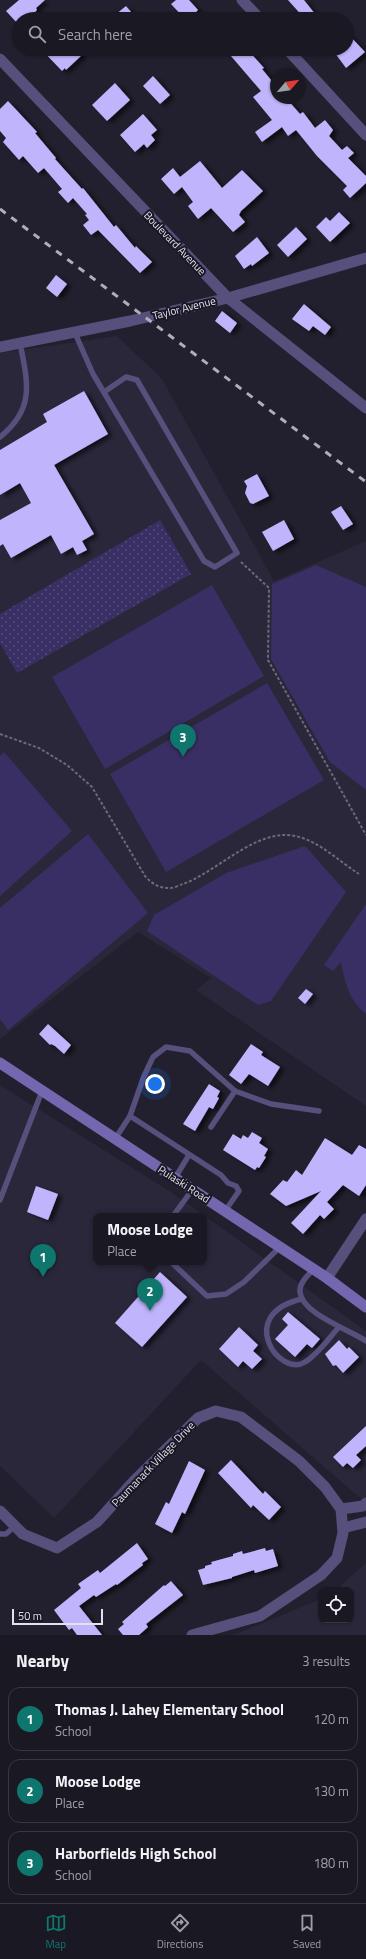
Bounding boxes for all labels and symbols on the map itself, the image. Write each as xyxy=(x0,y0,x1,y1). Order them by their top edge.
north arrow xyxy=(270,68,306,104)
street label: Boulevard Avenue xyxy=(140,207,210,279)
street label: Taylor Avenue xyxy=(151,292,218,324)
pin: 3 xyxy=(170,724,196,757)
your location xyxy=(145,1074,165,1094)
street label: Pulaski Road xyxy=(155,1161,213,1207)
pin: 1 xyxy=(30,1244,56,1277)
pin: 2 xyxy=(137,1278,163,1311)
street label: Paumanack Village Drive xyxy=(108,1417,198,1510)
scale bar xyxy=(12,1607,103,1626)

